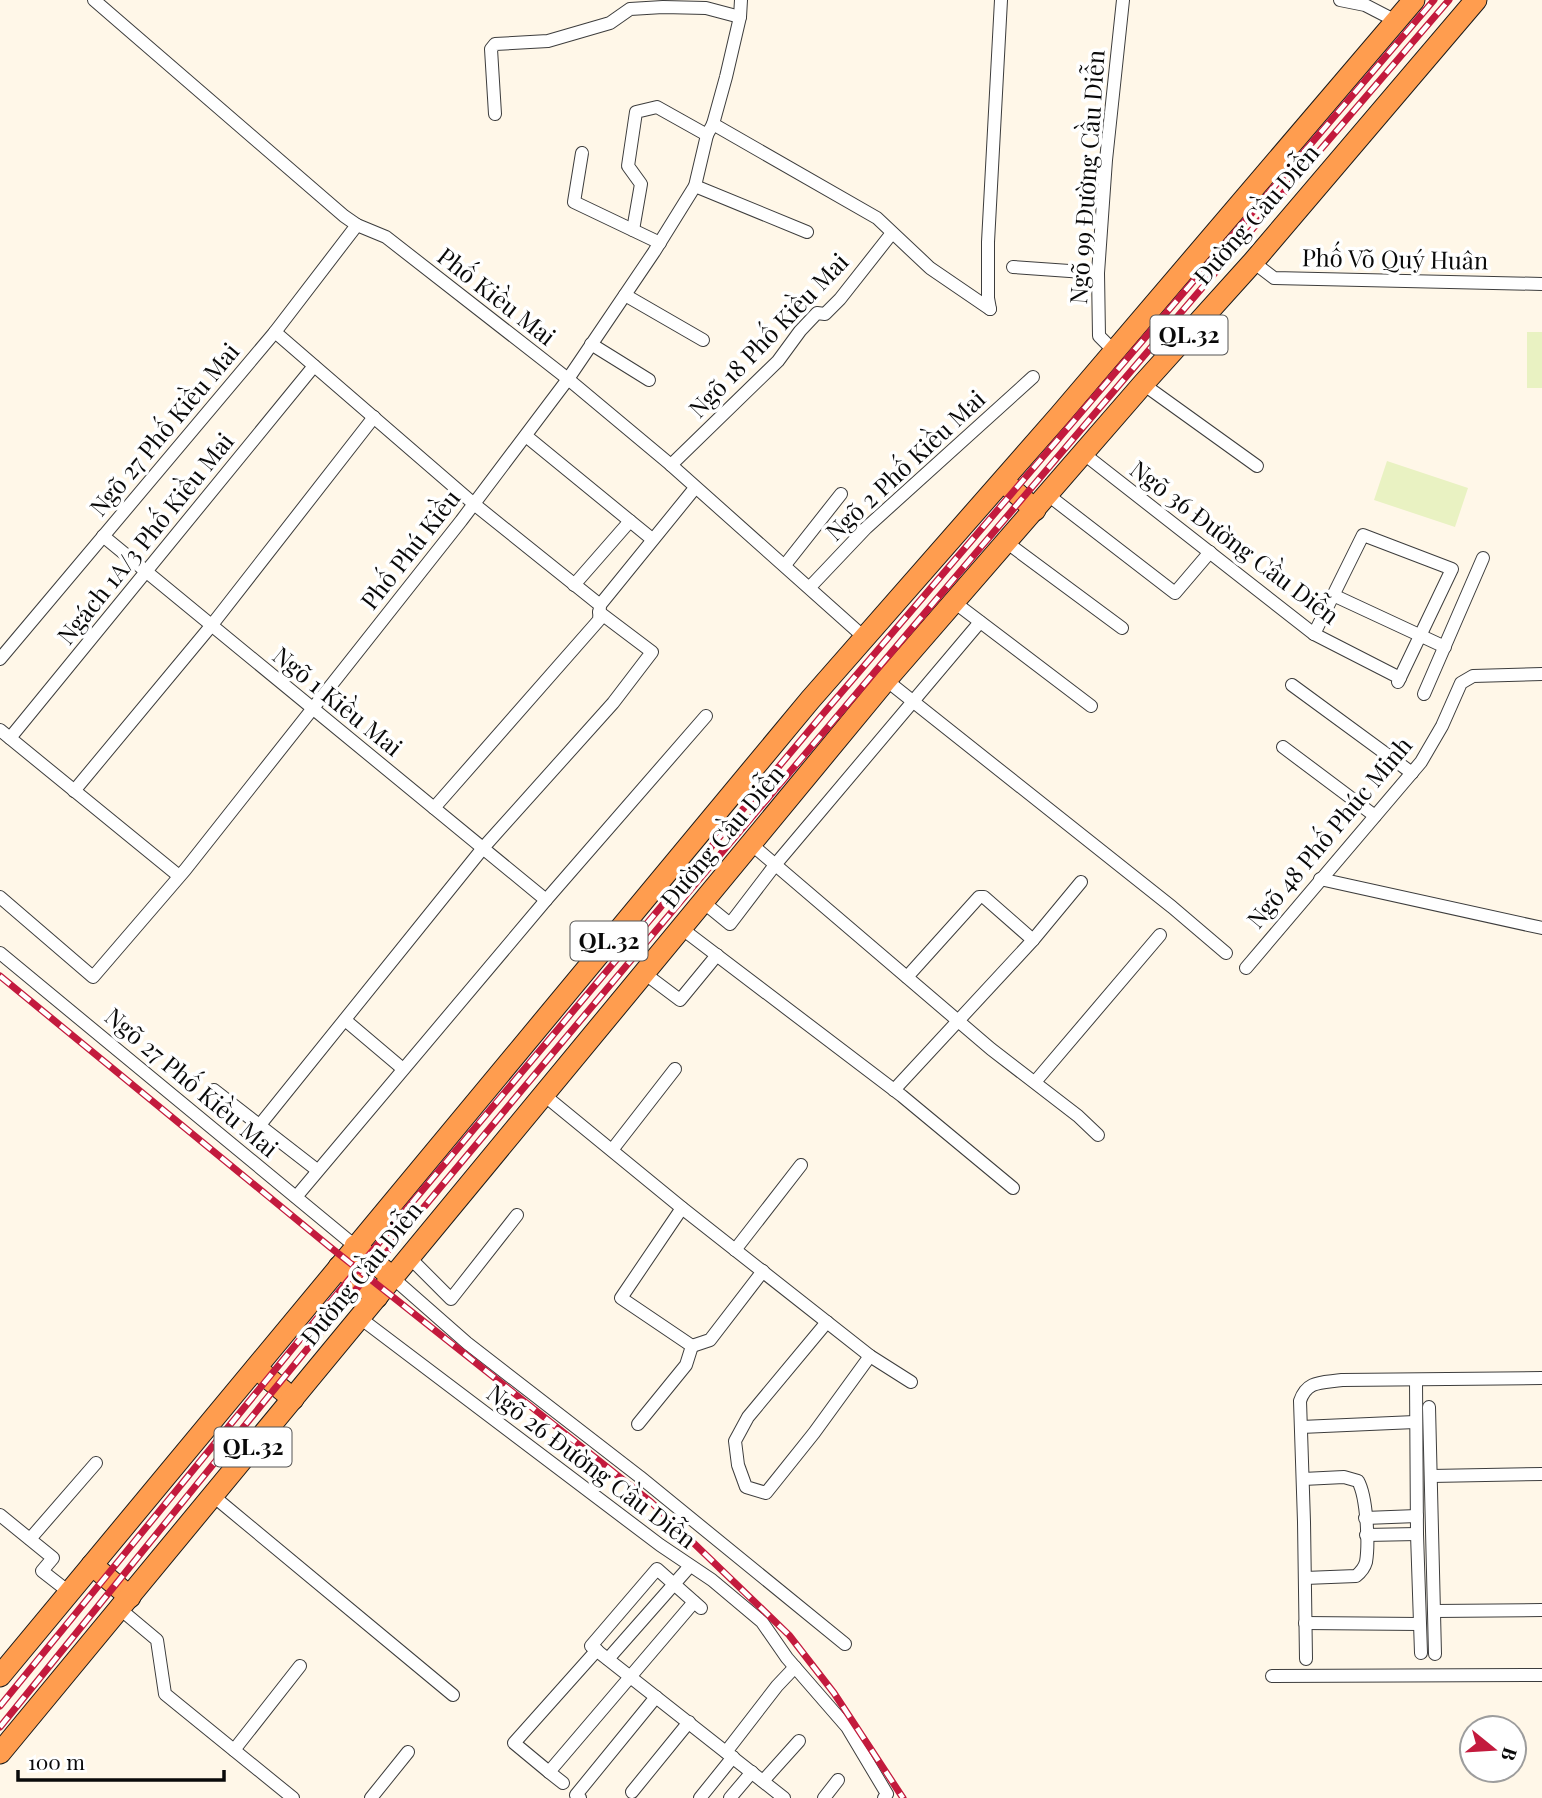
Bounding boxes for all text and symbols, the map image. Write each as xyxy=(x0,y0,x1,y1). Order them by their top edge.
street label: Ngõ 99 Đường Cầu Diễn xyxy=(1060,49,1111,305)
street label: Đường Cầu Diễn xyxy=(1185,136,1325,291)
street label: Phố Kiều Mai xyxy=(432,238,564,352)
street label: Phố Võ Quý Huân xyxy=(1302,239,1489,276)
street label: Ngõ 18 Phố Kiều Mai xyxy=(680,245,854,424)
road number: QL.32 xyxy=(1150,316,1228,354)
street label: Ngõ 27 Phố Kiều Mai xyxy=(81,335,245,522)
street label: Ngõ 2 Phố Kiều Mai xyxy=(817,381,991,547)
street label: Ngách 1A/3 Phố Kiều Mai xyxy=(48,425,240,650)
street label: Ngõ 36 Đường Cầu Diễn xyxy=(1124,451,1347,631)
street label: Phố Phú Kiều xyxy=(352,482,466,615)
street label: Ngõ 1 Kiều Mai xyxy=(267,638,410,762)
street label: Ngõ 48 Phố Phúc Minh xyxy=(1238,729,1418,934)
street label: Đường Cầu Diễn xyxy=(652,757,790,914)
road number: QL.32 xyxy=(570,922,648,960)
street label: Ngõ 27 Phố Kiều Mai xyxy=(99,999,286,1163)
street label: Đường Cầu Diễn xyxy=(292,1193,428,1351)
street label: Ngõ 26 Đường Cầu Diễn xyxy=(481,1375,704,1555)
road number: QL.32 xyxy=(215,1428,292,1466)
north arrow xyxy=(1458,1714,1528,1784)
scale bar xyxy=(18,1738,224,1782)
text: B xyxy=(1496,1744,1524,1765)
text: 100 m xyxy=(28,1747,85,1775)

